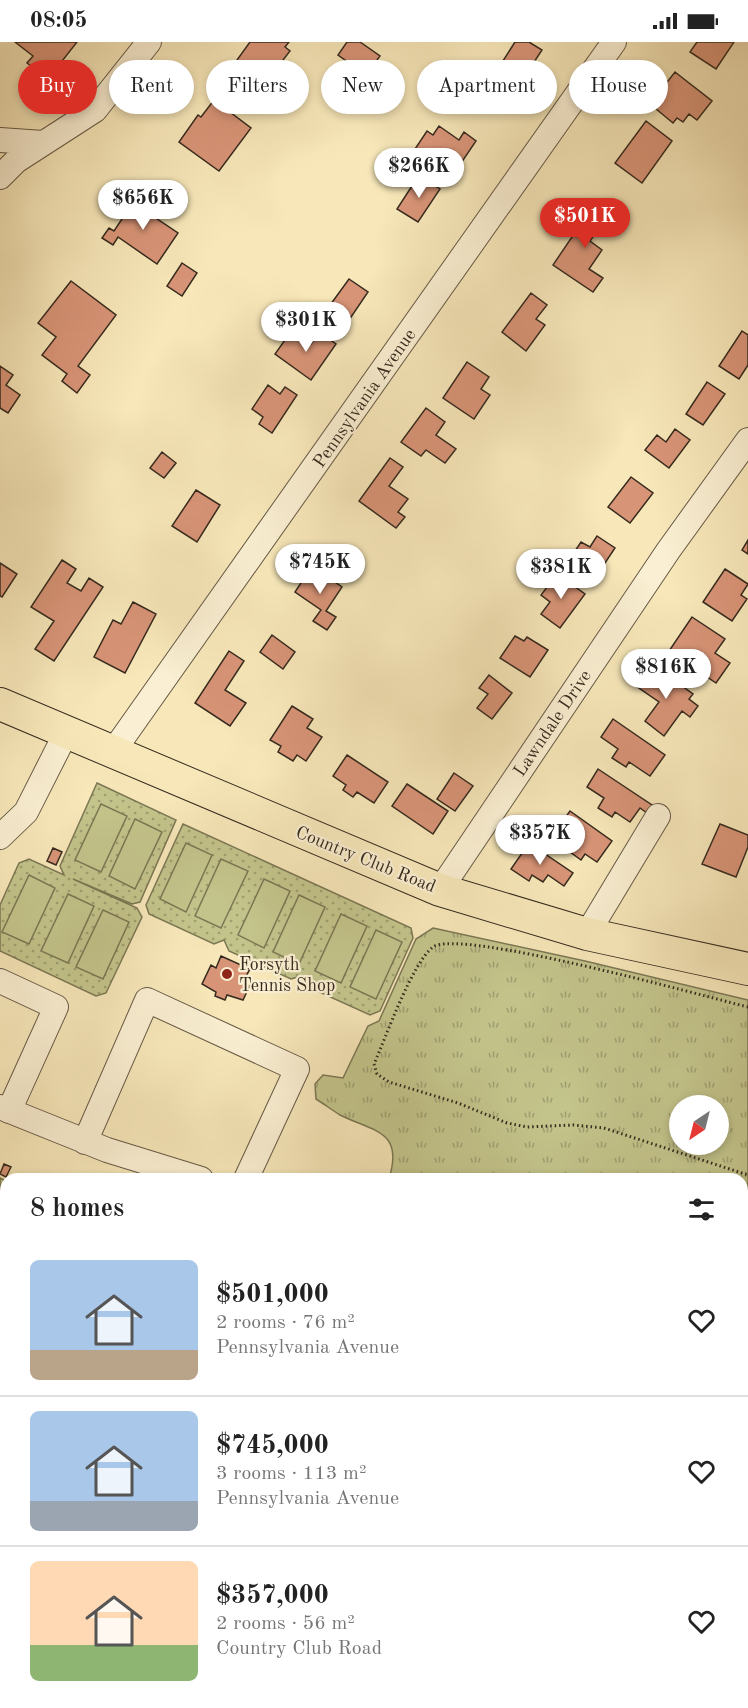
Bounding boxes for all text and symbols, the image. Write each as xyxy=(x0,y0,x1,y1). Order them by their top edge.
text: 08:05 xyxy=(30,10,87,32)
chip: Buy xyxy=(18,60,97,114)
chip: Rent xyxy=(109,60,194,114)
chip: Filters xyxy=(206,60,309,114)
chip: New xyxy=(321,60,405,114)
chip: Apartment xyxy=(417,60,557,114)
chip: House xyxy=(569,60,668,114)
pin: $266K xyxy=(377,148,461,199)
text: $266K xyxy=(388,157,450,177)
pin: $656K xyxy=(101,180,185,231)
text: $656K xyxy=(112,189,174,209)
pin: $501K xyxy=(543,198,627,249)
text: $501K xyxy=(554,207,616,227)
pin: $301K xyxy=(264,302,348,353)
text: $301K xyxy=(275,311,337,331)
street label: Pennsylvania Avenue xyxy=(310,326,419,471)
pin: $745K xyxy=(278,544,362,595)
pin: $381K xyxy=(519,549,603,600)
text: $745K xyxy=(289,553,351,573)
text: $381K xyxy=(530,558,592,578)
pin: $816K xyxy=(624,649,708,700)
text: $816K xyxy=(635,658,697,678)
street label: Lawndale Drive xyxy=(511,667,595,780)
pin: $357K xyxy=(498,815,582,866)
street label: Country Club Road xyxy=(293,824,438,896)
text: $357K xyxy=(509,824,571,844)
place label: Forsyth Tennis Shop xyxy=(239,956,335,995)
marker: Forsyth Tennis Shop xyxy=(220,967,234,981)
north arrow xyxy=(669,1095,729,1155)
map controls xyxy=(669,1095,729,1155)
icon: filters xyxy=(685,1193,718,1226)
text: 8 homes xyxy=(30,1196,124,1222)
text: $501,000 xyxy=(216,1282,329,1308)
icon: home xyxy=(78,1284,150,1356)
icon: heart xyxy=(685,1304,718,1337)
text: 2 rooms · 76 m² xyxy=(216,1313,355,1333)
text: Pennsylvania Avenue xyxy=(216,1338,399,1358)
text: $745,000 xyxy=(216,1433,329,1459)
icon: home xyxy=(78,1435,150,1507)
icon: heart xyxy=(685,1455,718,1488)
text: 3 rooms · 113 m² xyxy=(216,1464,366,1484)
text: Pennsylvania Avenue xyxy=(216,1489,399,1509)
text: $357,000 xyxy=(216,1583,329,1609)
icon: home xyxy=(78,1585,150,1657)
icon: heart xyxy=(685,1605,718,1638)
text: 2 rooms · 56 m² xyxy=(216,1614,355,1634)
text: Country Club Road xyxy=(216,1639,382,1659)

